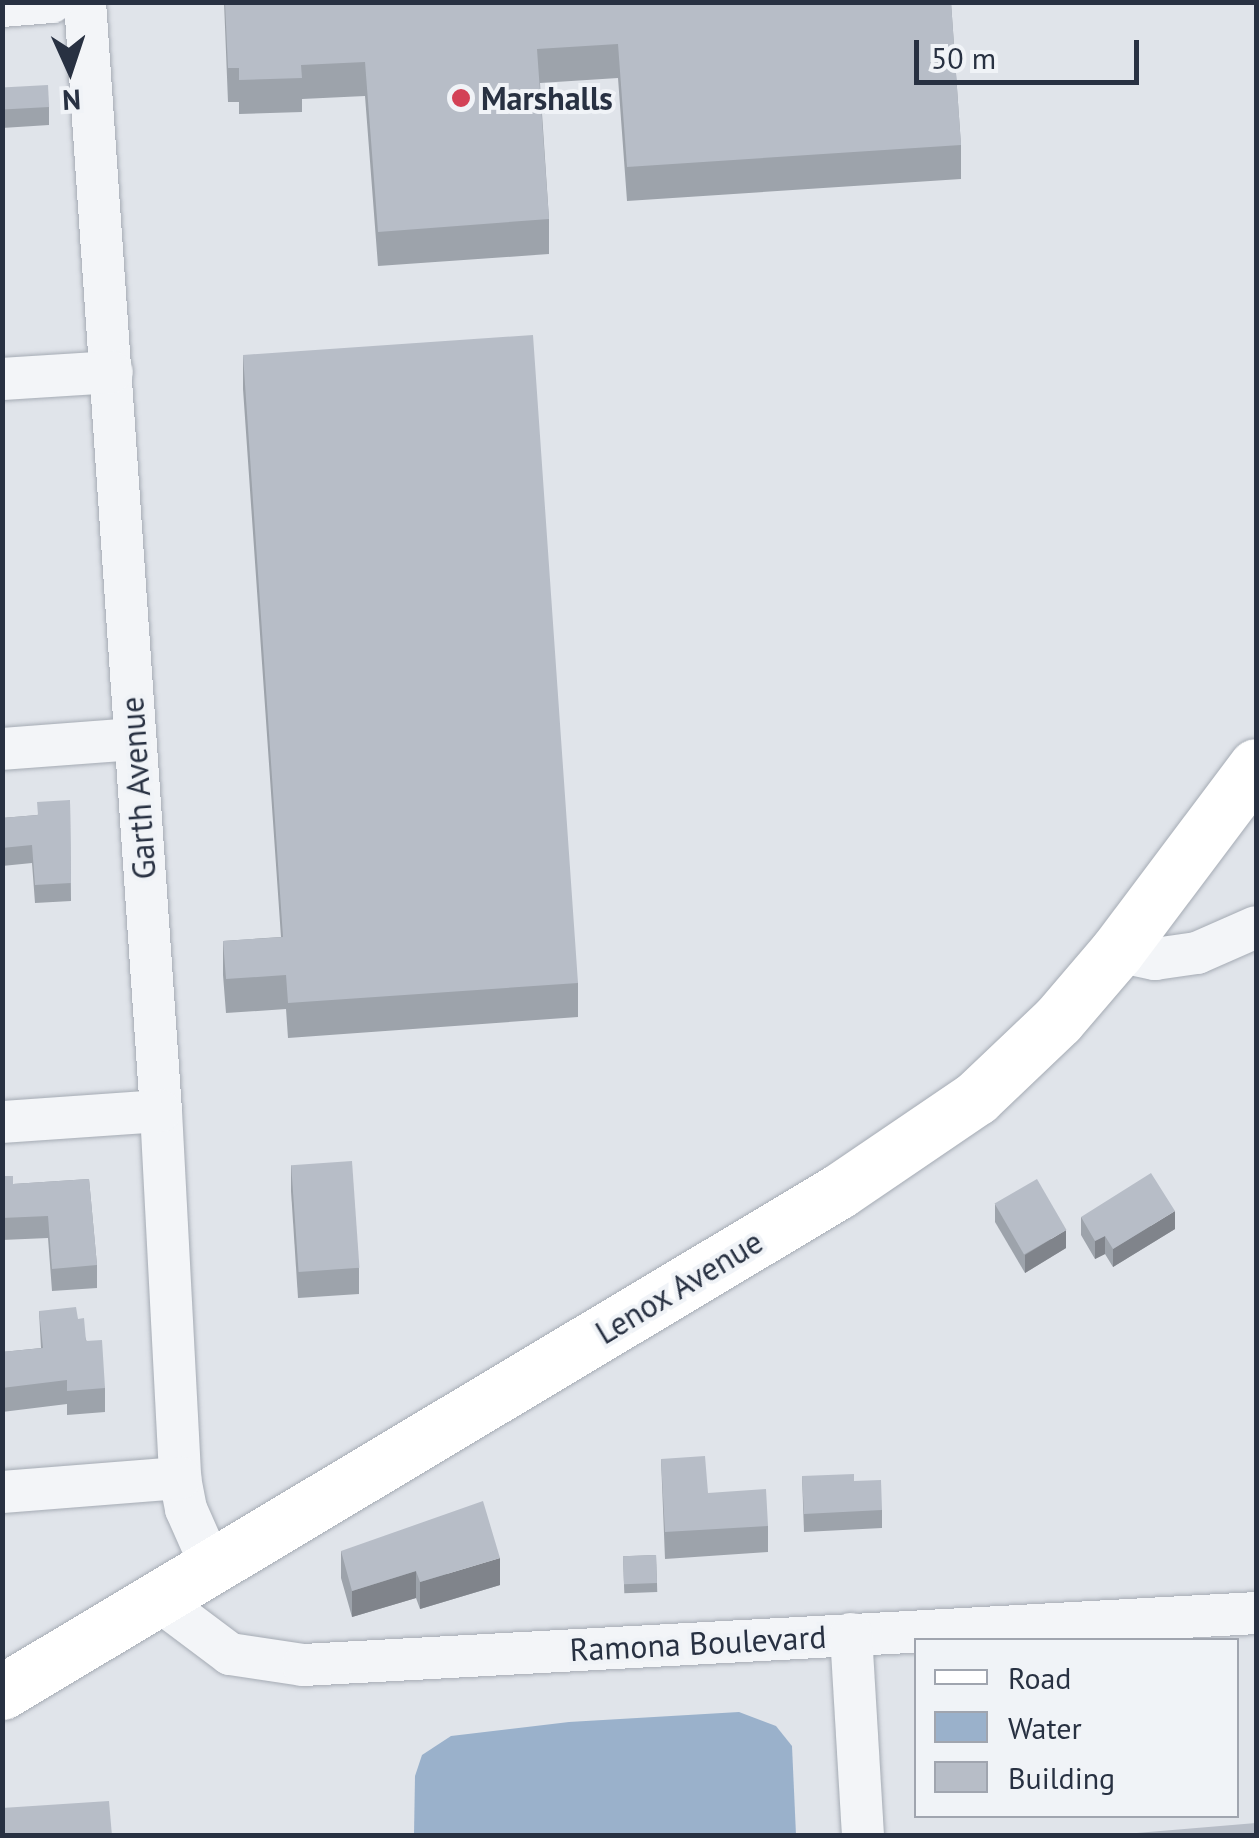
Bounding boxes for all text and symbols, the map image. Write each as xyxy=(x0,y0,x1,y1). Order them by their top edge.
north arrow xyxy=(20,20,120,120)
scale bar xyxy=(919,20,1144,82)
text: 50 m xyxy=(931,38,996,77)
place label: Marshalls xyxy=(481,79,613,117)
text: N xyxy=(61,82,82,119)
marker: Marshalls xyxy=(450,87,472,109)
street label: Garth Avenue xyxy=(112,695,164,881)
street label: Lenox Avenue xyxy=(588,1222,770,1352)
street label: Ramona Boulevard xyxy=(569,1617,827,1669)
legend xyxy=(914,1638,1239,1818)
text: Road xyxy=(1008,1658,1072,1697)
text: Water xyxy=(1008,1708,1082,1747)
text: Building xyxy=(1008,1758,1115,1797)

